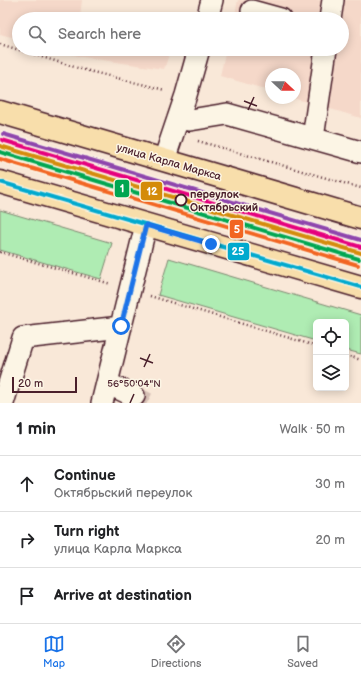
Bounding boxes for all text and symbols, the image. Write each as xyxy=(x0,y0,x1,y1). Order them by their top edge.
search box xyxy=(12,12,349,56)
icon: search xyxy=(26,23,48,45)
text: Search here xyxy=(58,25,141,44)
north arrow xyxy=(265,68,301,104)
street label: улица Карла Маркса xyxy=(115,141,223,183)
line badge: 1 xyxy=(114,179,130,198)
line badge: 12 xyxy=(140,181,163,201)
text: 1 xyxy=(120,182,124,195)
text: 12 xyxy=(146,185,158,198)
place label: переулок Октябрьский xyxy=(190,188,258,214)
marker: переулок Октябрьский xyxy=(174,193,188,207)
line badge: 5 xyxy=(229,219,244,239)
text: 5 xyxy=(234,223,241,236)
route end xyxy=(202,235,220,253)
line badge: 25 xyxy=(227,242,250,261)
text: 25 xyxy=(232,245,245,258)
route start xyxy=(112,317,130,335)
map controls xyxy=(313,319,349,391)
button: locate xyxy=(313,319,349,355)
button: layers xyxy=(313,355,349,391)
scale bar xyxy=(12,375,77,394)
text: 20 m xyxy=(18,377,43,390)
text: 56°50'04"N xyxy=(107,378,161,390)
text: 1 min xyxy=(16,419,56,439)
text: Walk · 50 m xyxy=(279,421,345,437)
text: Continue xyxy=(54,466,116,485)
icon: ahead xyxy=(16,473,38,495)
text: 30 m xyxy=(315,476,345,492)
text: Октябрьский переулок xyxy=(54,485,192,501)
text: Turn right xyxy=(54,522,119,541)
icon: right xyxy=(16,529,38,551)
text: 20 m xyxy=(315,532,345,548)
text: улица Карла Маркса xyxy=(54,541,182,557)
icon: arrive xyxy=(16,585,38,607)
text: Arrive at destination xyxy=(54,586,192,605)
tab: Map xyxy=(43,633,65,670)
tab: Directions xyxy=(151,633,201,670)
tab: Saved xyxy=(287,633,318,670)

